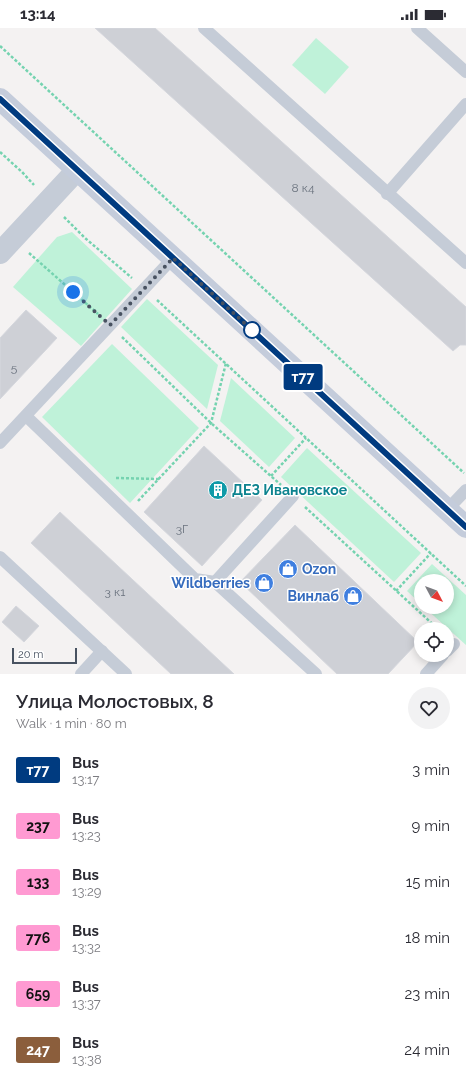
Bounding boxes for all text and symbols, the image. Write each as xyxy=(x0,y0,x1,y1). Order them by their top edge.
text: 13:14 xyxy=(20,5,55,23)
house number: 8 к4 xyxy=(292,181,315,195)
your location xyxy=(63,282,83,302)
unlabelled marker xyxy=(243,321,261,339)
house number: 5 xyxy=(11,361,18,375)
line badge: т77 xyxy=(280,364,326,390)
text: т77 xyxy=(292,369,314,385)
building icon: ДЕЗ Ивановское xyxy=(207,479,229,501)
place label: ДЕЗ Ивановское xyxy=(232,482,348,498)
house number: 3Г xyxy=(176,522,188,536)
shop icon: Ozon xyxy=(277,558,299,580)
place label: Ozon xyxy=(302,561,336,577)
shop icon: Wildberries xyxy=(253,572,275,594)
north arrow xyxy=(414,574,454,614)
map controls xyxy=(414,574,454,662)
place label: Wildberries xyxy=(171,575,250,591)
house number: 3 к1 xyxy=(105,585,125,599)
shop icon: Винлаб xyxy=(342,585,364,607)
place label: Винлаб xyxy=(287,588,339,604)
button: locate xyxy=(414,622,454,662)
scale bar xyxy=(12,646,77,665)
text: 20 m xyxy=(18,648,43,661)
button: heart xyxy=(408,687,450,729)
text: Улица Молостовых, 8 xyxy=(16,690,214,712)
text: Walk · 1 min · 80 m xyxy=(16,716,127,731)
text: Bus xyxy=(72,754,99,772)
text: 3 min xyxy=(412,761,450,779)
text: т77 xyxy=(27,762,49,778)
text: 13:17 xyxy=(72,772,99,787)
text: Bus xyxy=(72,810,99,828)
text: 9 min xyxy=(412,817,450,835)
text: 237 xyxy=(26,818,50,834)
text: 13:23 xyxy=(72,828,101,843)
text: Bus xyxy=(72,866,99,884)
text: 15 min xyxy=(406,873,450,891)
text: 133 xyxy=(27,874,49,890)
text: 13:29 xyxy=(72,884,101,899)
text: Bus xyxy=(72,922,99,940)
text: 18 min xyxy=(405,929,450,947)
text: 776 xyxy=(26,930,50,946)
text: 13:32 xyxy=(72,940,101,955)
text: Bus xyxy=(72,978,99,996)
text: 23 min xyxy=(405,985,450,1003)
text: 659 xyxy=(26,986,50,1002)
text: 13:37 xyxy=(72,996,101,1011)
text: Bus xyxy=(72,1034,99,1052)
text: 24 min xyxy=(404,1041,450,1059)
text: 247 xyxy=(26,1042,50,1058)
text: 13:38 xyxy=(72,1052,102,1067)

